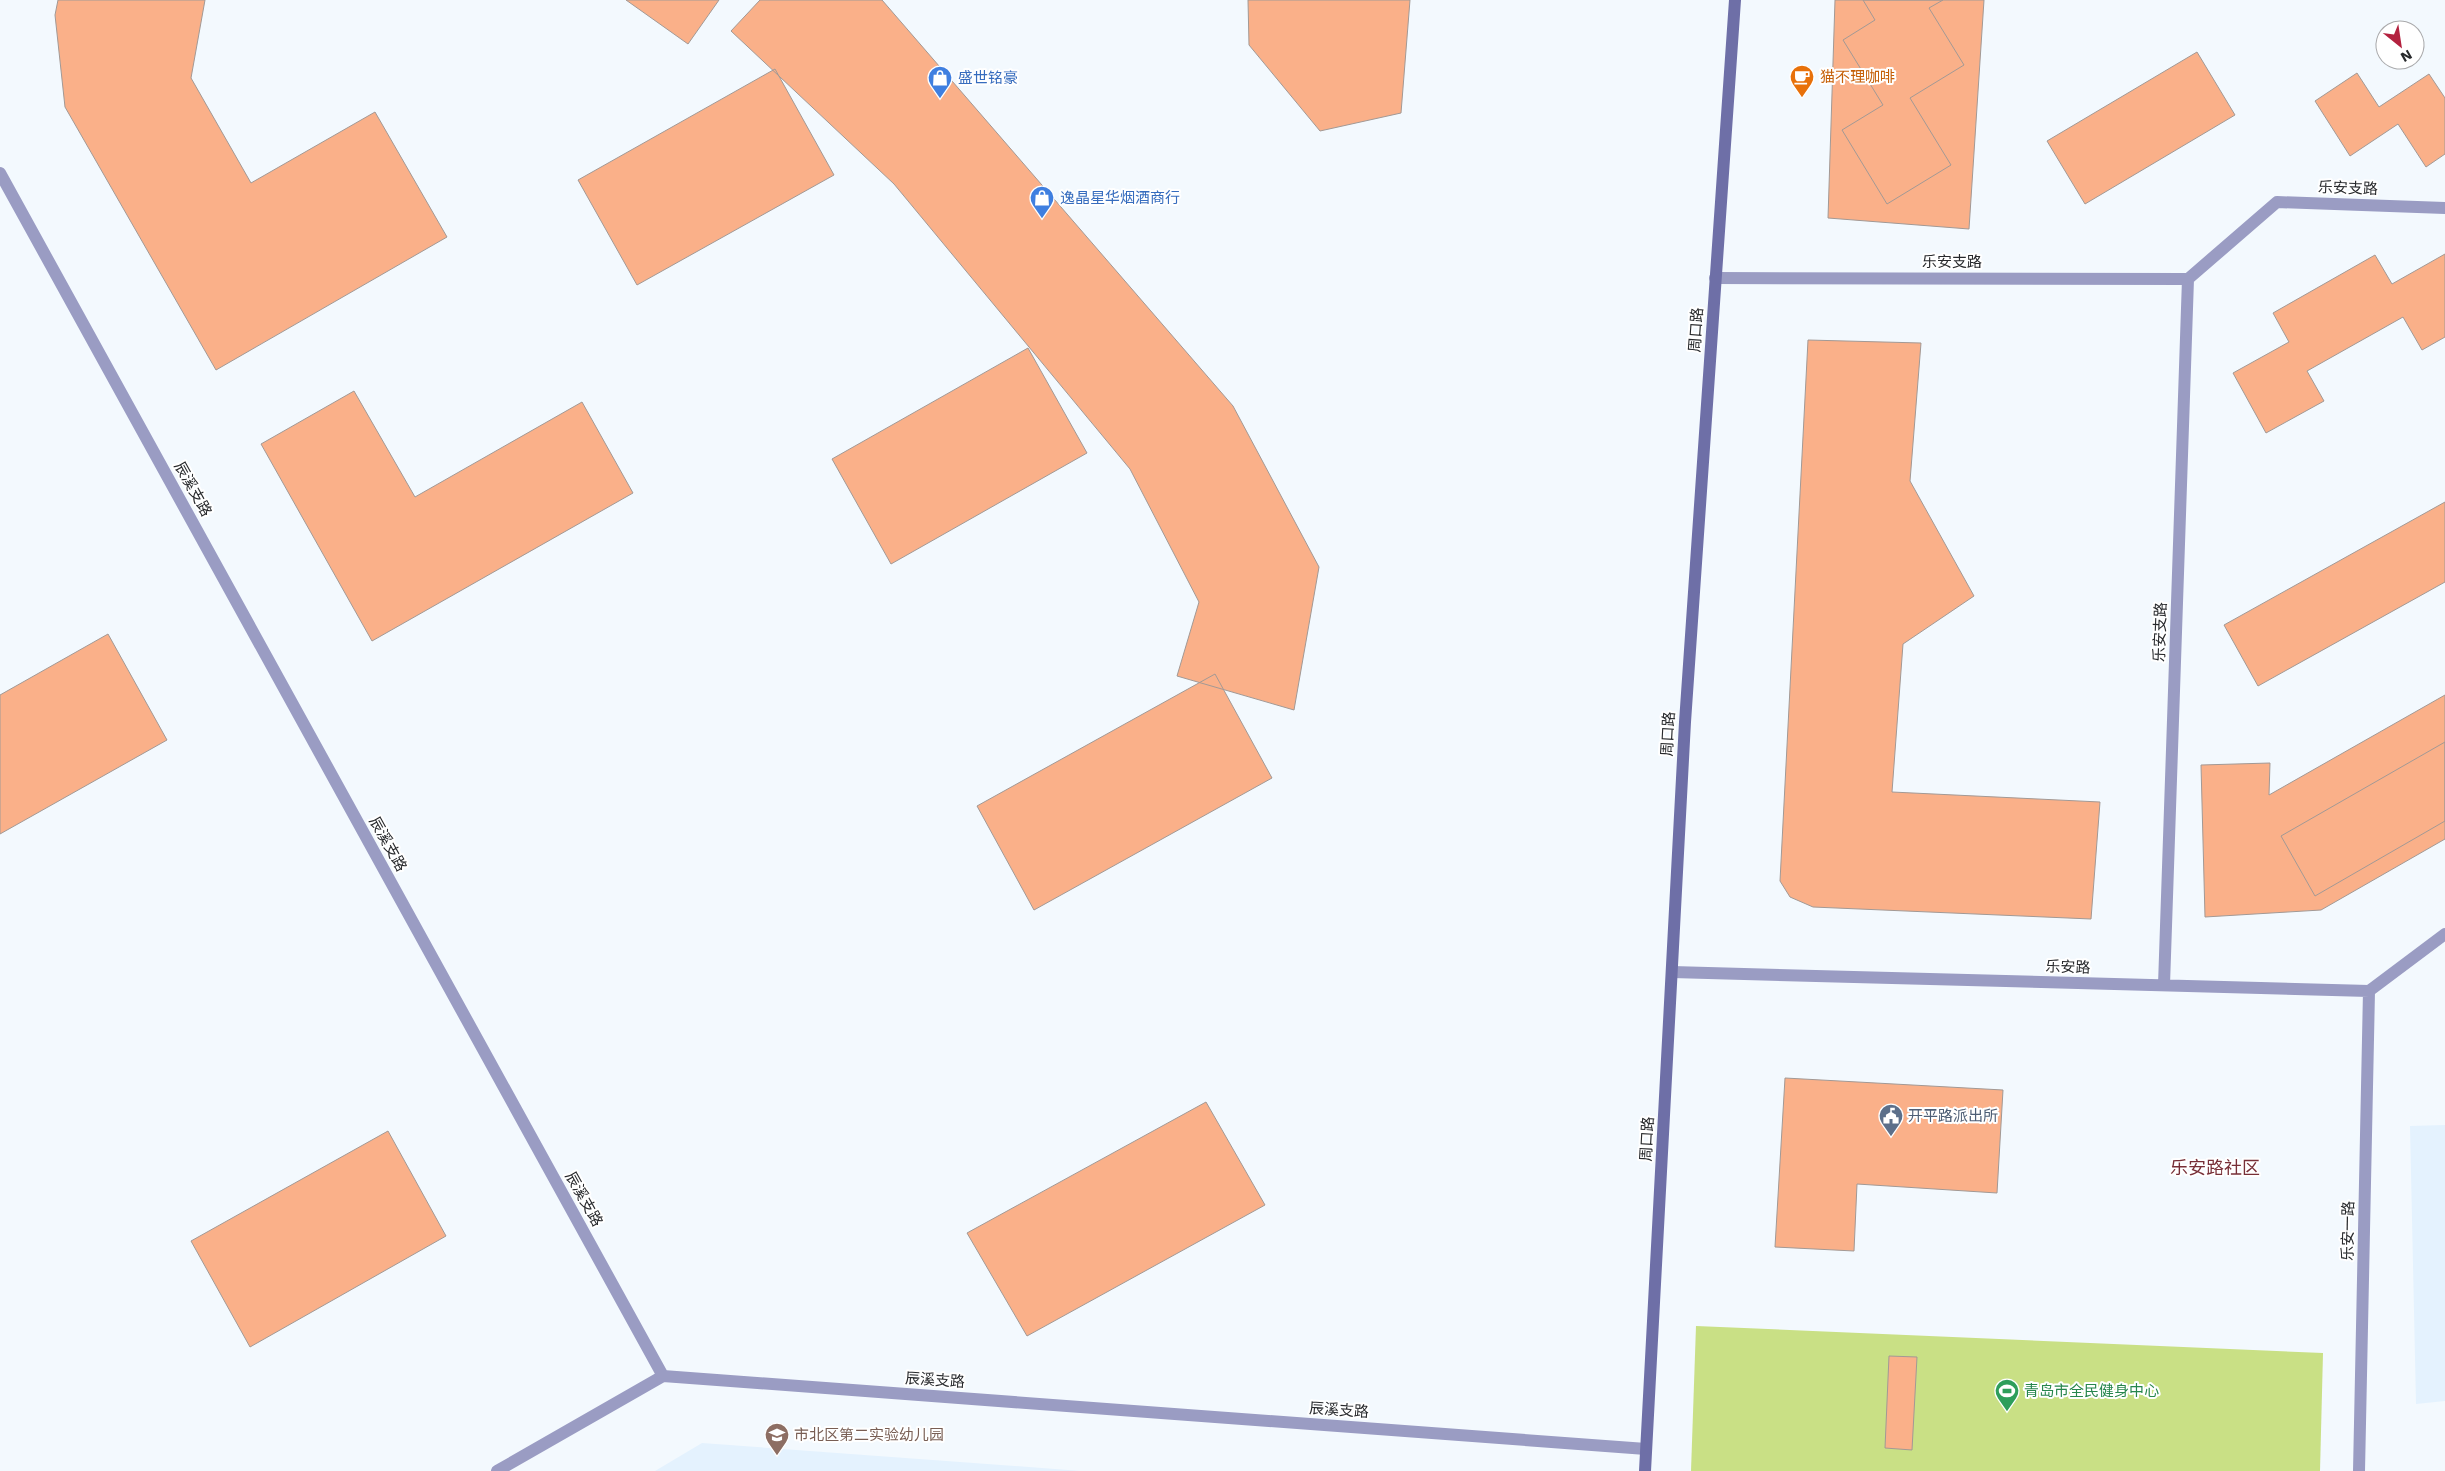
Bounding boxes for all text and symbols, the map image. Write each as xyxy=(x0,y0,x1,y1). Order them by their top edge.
north arrow xyxy=(2375,20,2425,70)
text: N xyxy=(2398,47,2415,66)
cafe icon: 猫不理咖啡 xyxy=(1789,64,1815,98)
shop icon: 盛世铭豪 xyxy=(927,65,953,99)
place label: 猫不理咖啡 xyxy=(1820,68,1895,86)
place label: 盛世铭豪 xyxy=(958,69,1018,87)
street label: 乐安支路 xyxy=(2318,178,2378,198)
shop icon: 逸晶星华烟酒商行 xyxy=(1029,185,1055,219)
place label: 逸晶星华烟酒商行 xyxy=(1060,189,1180,207)
street label: 乐安支路 xyxy=(1922,253,1982,271)
street label: 周口路 xyxy=(1685,307,1707,353)
street label: 辰溪支路 xyxy=(171,458,215,520)
street label: 乐安支路 xyxy=(2150,602,2170,662)
street label: 周口路 xyxy=(1658,711,1678,757)
street label: 辰溪支路 xyxy=(366,813,410,875)
street label: 乐安路 xyxy=(2045,957,2091,977)
public building icon: 开平路派出所 xyxy=(1878,1103,1904,1137)
place label: 开平路派出所 xyxy=(1908,1107,1998,1125)
street label: 周口路 xyxy=(1637,1116,1657,1162)
district label: 乐安路社区 xyxy=(2170,1157,2260,1178)
street label: 辰溪支路 xyxy=(562,1168,606,1230)
street label: 乐安一路 xyxy=(2338,1201,2358,1261)
street label: 辰溪支路 xyxy=(904,1369,966,1391)
sports icon: 青岛市全民健身中心 xyxy=(1994,1378,2020,1412)
place label: 青岛市全民健身中心 xyxy=(2024,1382,2159,1400)
street label: 辰溪支路 xyxy=(1308,1399,1370,1421)
school or university icon: 市北区第二实验幼儿园 xyxy=(764,1422,790,1456)
place label: 市北区第二实验幼儿园 xyxy=(794,1426,944,1444)

